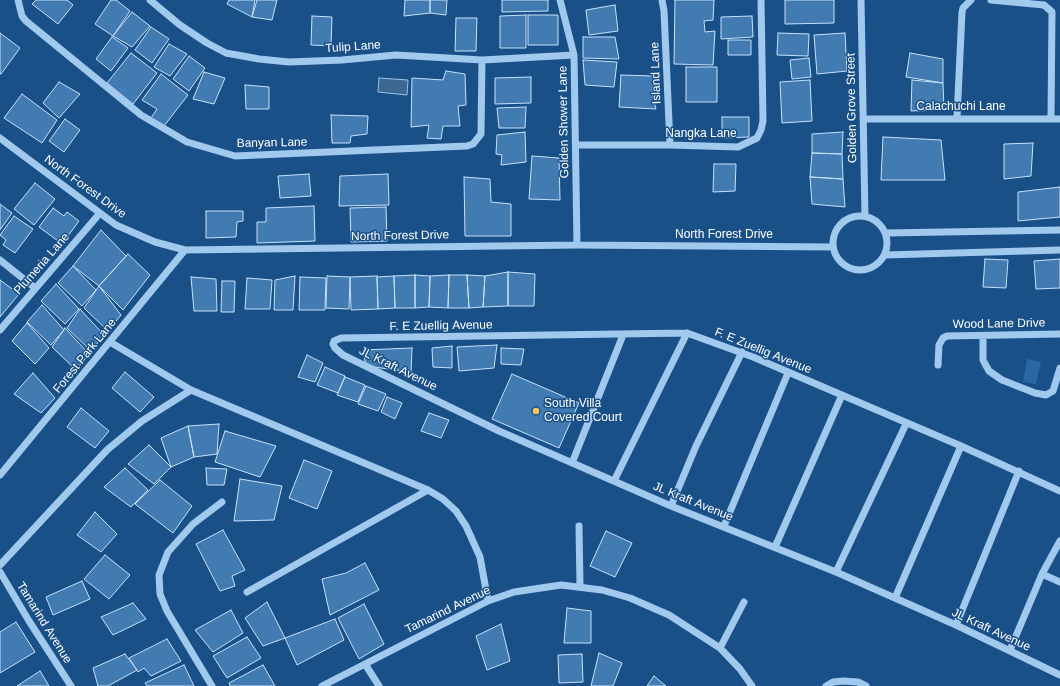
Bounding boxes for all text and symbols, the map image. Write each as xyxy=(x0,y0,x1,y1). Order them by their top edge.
street label: Tulip Lane xyxy=(325,38,381,56)
street label: Island Lane xyxy=(648,42,664,104)
street label: Golden Grove Street xyxy=(844,53,860,163)
street label: Golden Shower Lane xyxy=(556,66,572,178)
street label: Calachuchi Lane xyxy=(916,100,1006,114)
street label: Nangka Lane xyxy=(665,127,737,141)
street label: Banyan Lane xyxy=(237,135,307,151)
street label: North Forest Drive xyxy=(41,152,129,222)
street label: North Forest Drive xyxy=(351,228,449,244)
street label: North Forest Drive xyxy=(675,228,773,242)
street label: Plumeria Lane xyxy=(11,230,73,298)
street label: Forest Park Lane xyxy=(50,316,120,396)
street label: Wood Lane Drive xyxy=(953,316,1045,332)
street label: F. E Zuellig Avenue xyxy=(389,318,493,334)
street label: F. E Zuellig Avenue xyxy=(712,325,814,377)
street label: JL Kraft Avenue xyxy=(357,344,439,394)
place label: South Villa Covered Court xyxy=(544,397,622,425)
marker: South Villa Covered Court xyxy=(531,406,541,416)
street label: JL Kraft Avenue xyxy=(651,479,735,525)
street label: Tamarind Avenue xyxy=(13,580,75,666)
street label: Tamarind Avenue xyxy=(403,583,493,637)
street label: JL Kraft Avenue xyxy=(949,605,1033,655)

